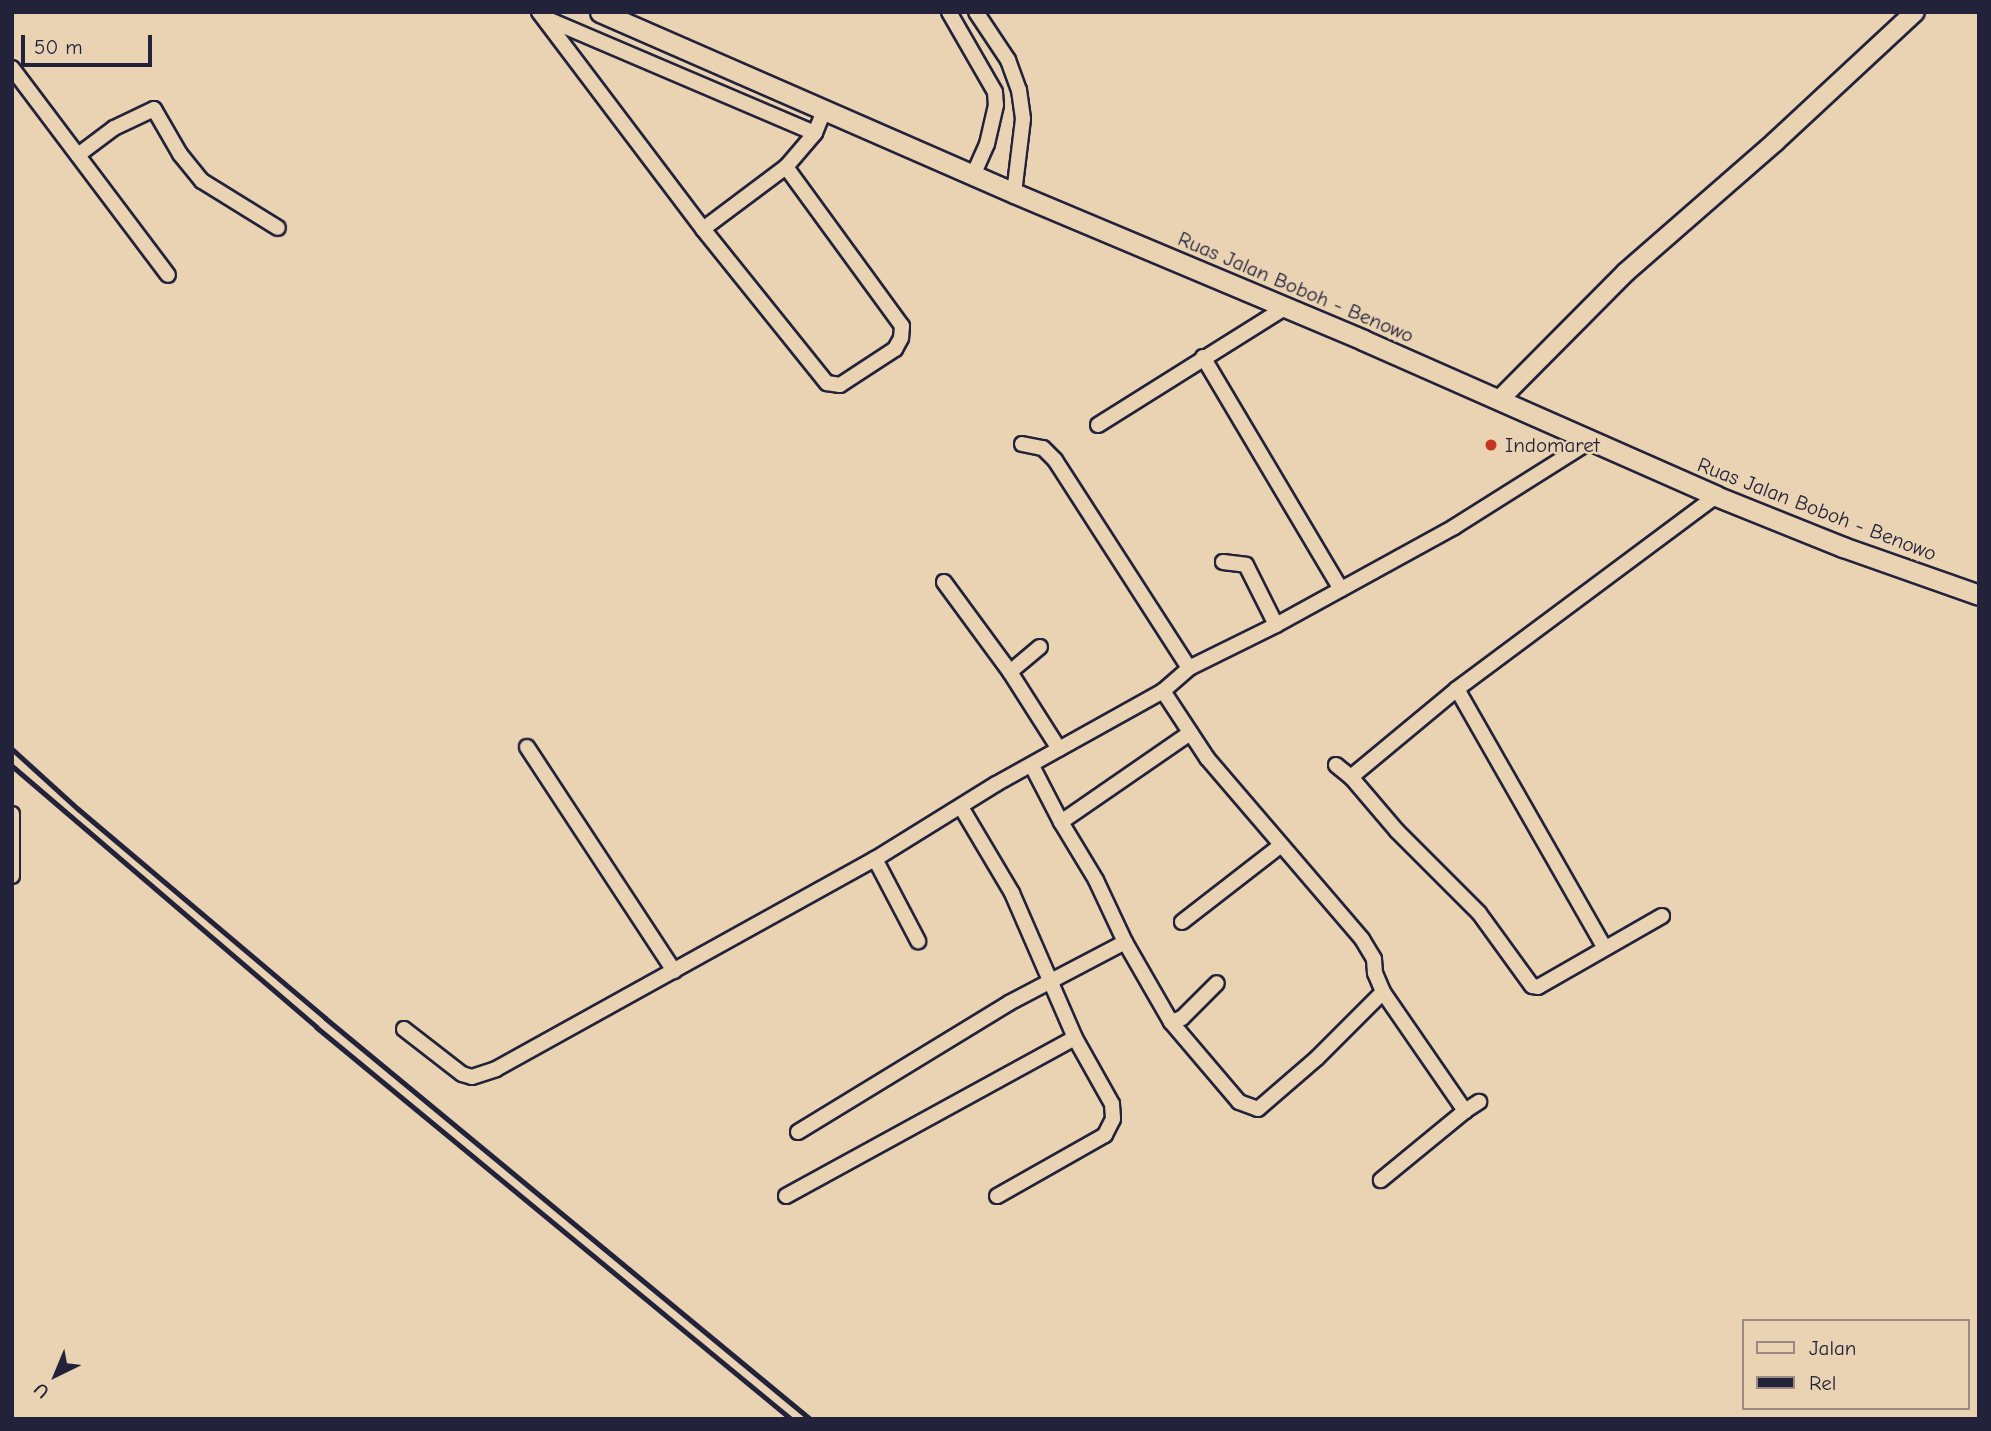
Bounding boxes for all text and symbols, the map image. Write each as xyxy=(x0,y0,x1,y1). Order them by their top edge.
scale bar xyxy=(24,21,156,65)
text: 50 m xyxy=(34,35,83,59)
street label: Ruas Jalan Boboh - Benowo xyxy=(1174,226,1418,348)
place label: Indomaret xyxy=(1505,432,1600,458)
marker: Indomaret xyxy=(1483,437,1499,453)
street label: Ruas Jalan Boboh - Benowo xyxy=(1694,452,1940,566)
legend xyxy=(1742,1319,1970,1410)
text: Jalan xyxy=(1809,1336,1856,1360)
north arrow xyxy=(21,1340,91,1410)
text: Rel xyxy=(1809,1371,1836,1395)
text: U xyxy=(30,1378,54,1403)

